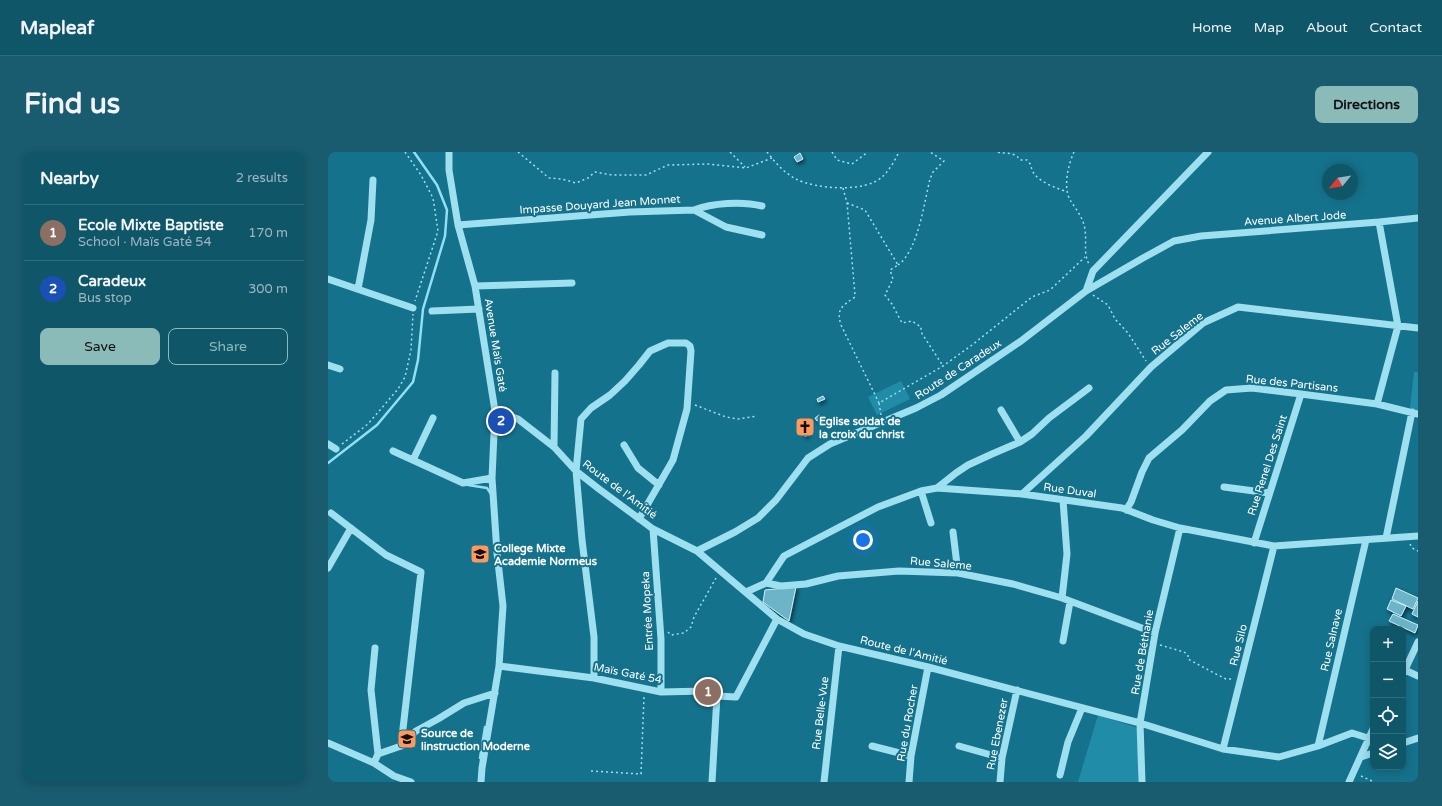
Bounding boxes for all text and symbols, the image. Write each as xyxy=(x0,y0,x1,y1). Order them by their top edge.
text: Mapleaf xyxy=(20,17,94,39)
text: Home xyxy=(1192,19,1232,36)
text: Map xyxy=(1254,19,1284,36)
text: About xyxy=(1306,19,1348,36)
text: Contact xyxy=(1370,19,1422,36)
button: Directions xyxy=(1315,86,1418,123)
text: Find us xyxy=(24,87,120,121)
north arrow xyxy=(1322,164,1358,200)
text: Nearby xyxy=(40,168,99,189)
text: 2 results xyxy=(236,170,288,186)
street label: Impasse Douyard Jean Monnet xyxy=(519,192,681,217)
street label: Avenue Albert Jode xyxy=(1243,208,1347,229)
text: Ecole Mixte Baptiste xyxy=(78,216,224,234)
text: 1 xyxy=(49,225,57,241)
text: 170 m xyxy=(248,225,288,241)
text: School · Maïs Gaté 54 xyxy=(78,234,212,250)
text: Caradeux xyxy=(78,272,146,290)
text: 2 xyxy=(49,281,57,297)
text: 300 m xyxy=(248,281,288,297)
text: Bus stop xyxy=(78,290,132,306)
street label: Avenue Maïs Gaté xyxy=(482,297,509,393)
street label: Rue Saleme xyxy=(1149,309,1206,358)
button: Save xyxy=(40,328,160,365)
button: Share xyxy=(168,328,288,365)
street label: Route de Caradeux xyxy=(913,337,1004,402)
street label: Rue des Partisans xyxy=(1245,372,1339,395)
pin: 2 xyxy=(488,406,514,436)
street label: Rue Renel Des Saint xyxy=(1245,413,1290,517)
place label: Eglise soldat de la croix du christ xyxy=(819,415,905,441)
church icon: Eglise soldat de la croix du christ xyxy=(794,416,816,438)
street label: Route de l'Amitié xyxy=(580,457,659,522)
street label: Rue Duval xyxy=(1043,480,1097,501)
your location xyxy=(853,530,873,550)
place label: College Mixte Academie Normeus xyxy=(494,542,598,568)
school or university icon: College Mixte Academie Normeus xyxy=(469,543,491,565)
street label: Rue Saleme xyxy=(910,554,972,573)
street label: Entrée Mopeka xyxy=(639,571,656,651)
street label: Rue Salnave xyxy=(1318,607,1345,673)
street label: Rue de Béthanie xyxy=(1129,609,1156,696)
street label: Rue Silo xyxy=(1227,623,1250,667)
map controls xyxy=(1370,626,1406,770)
button: + xyxy=(1370,626,1406,662)
street label: Route de l'Amitié xyxy=(859,633,949,668)
street label: Maïs Gaté 54 xyxy=(593,661,663,686)
button: − xyxy=(1370,662,1406,698)
street label: Rue Belle-Vue xyxy=(810,676,831,750)
pin: 1 xyxy=(695,677,721,707)
street label: Rue du Rocher xyxy=(894,683,921,762)
street label: Rue Ebenezer xyxy=(984,696,1011,771)
button: locate xyxy=(1370,698,1406,734)
place label: Source de linstruction Moderne xyxy=(421,727,531,753)
school or university icon: Source de linstruction Moderne xyxy=(396,728,418,750)
button: layers xyxy=(1370,734,1406,770)

